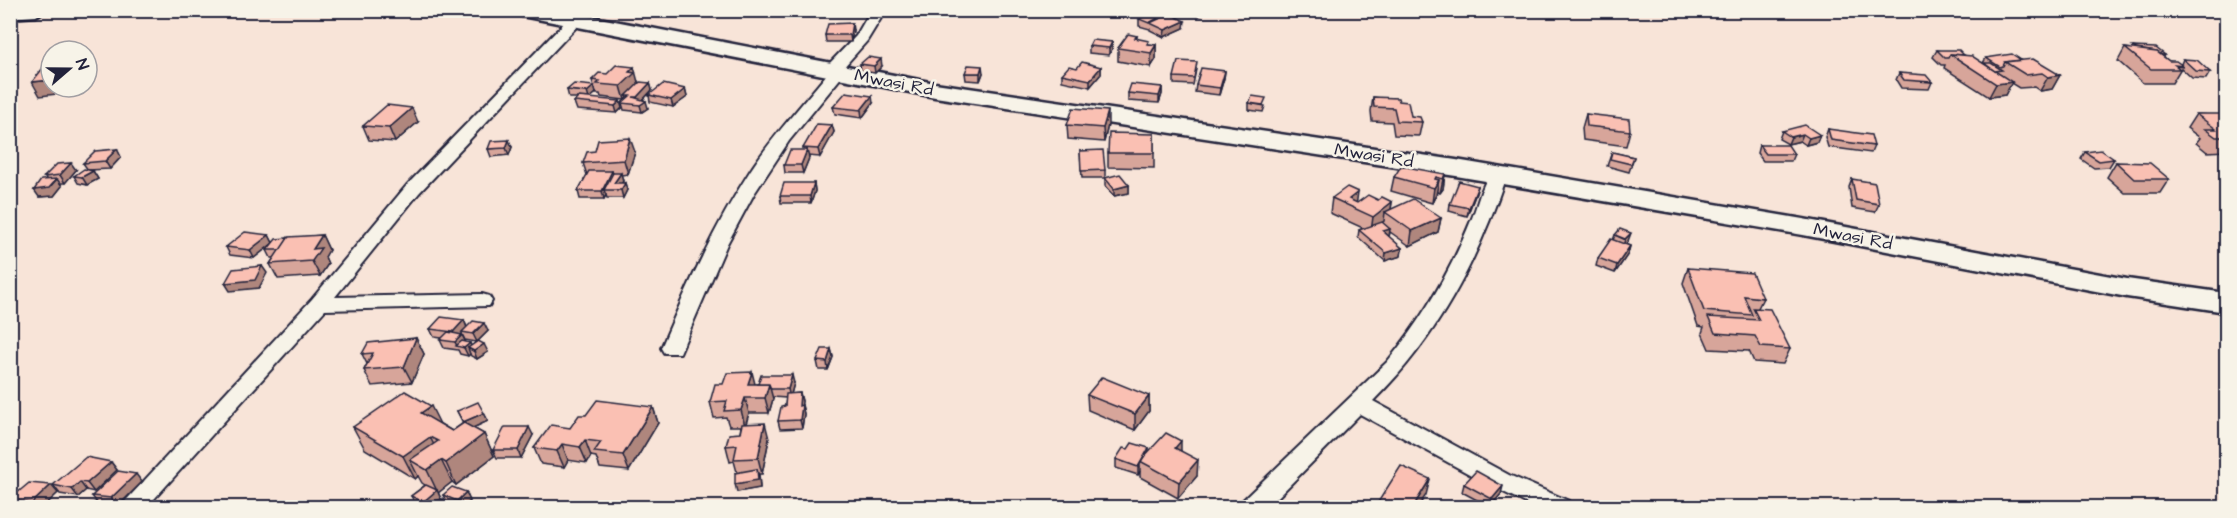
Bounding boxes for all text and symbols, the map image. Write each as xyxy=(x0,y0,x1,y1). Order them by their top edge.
north arrow xyxy=(39,39,99,99)
text: N xyxy=(70,56,94,73)
street label: Mwasi Rd xyxy=(852,63,935,102)
street label: Mwasi Rd xyxy=(1333,137,1415,174)
street label: Mwasi Rd xyxy=(1811,217,1894,256)

